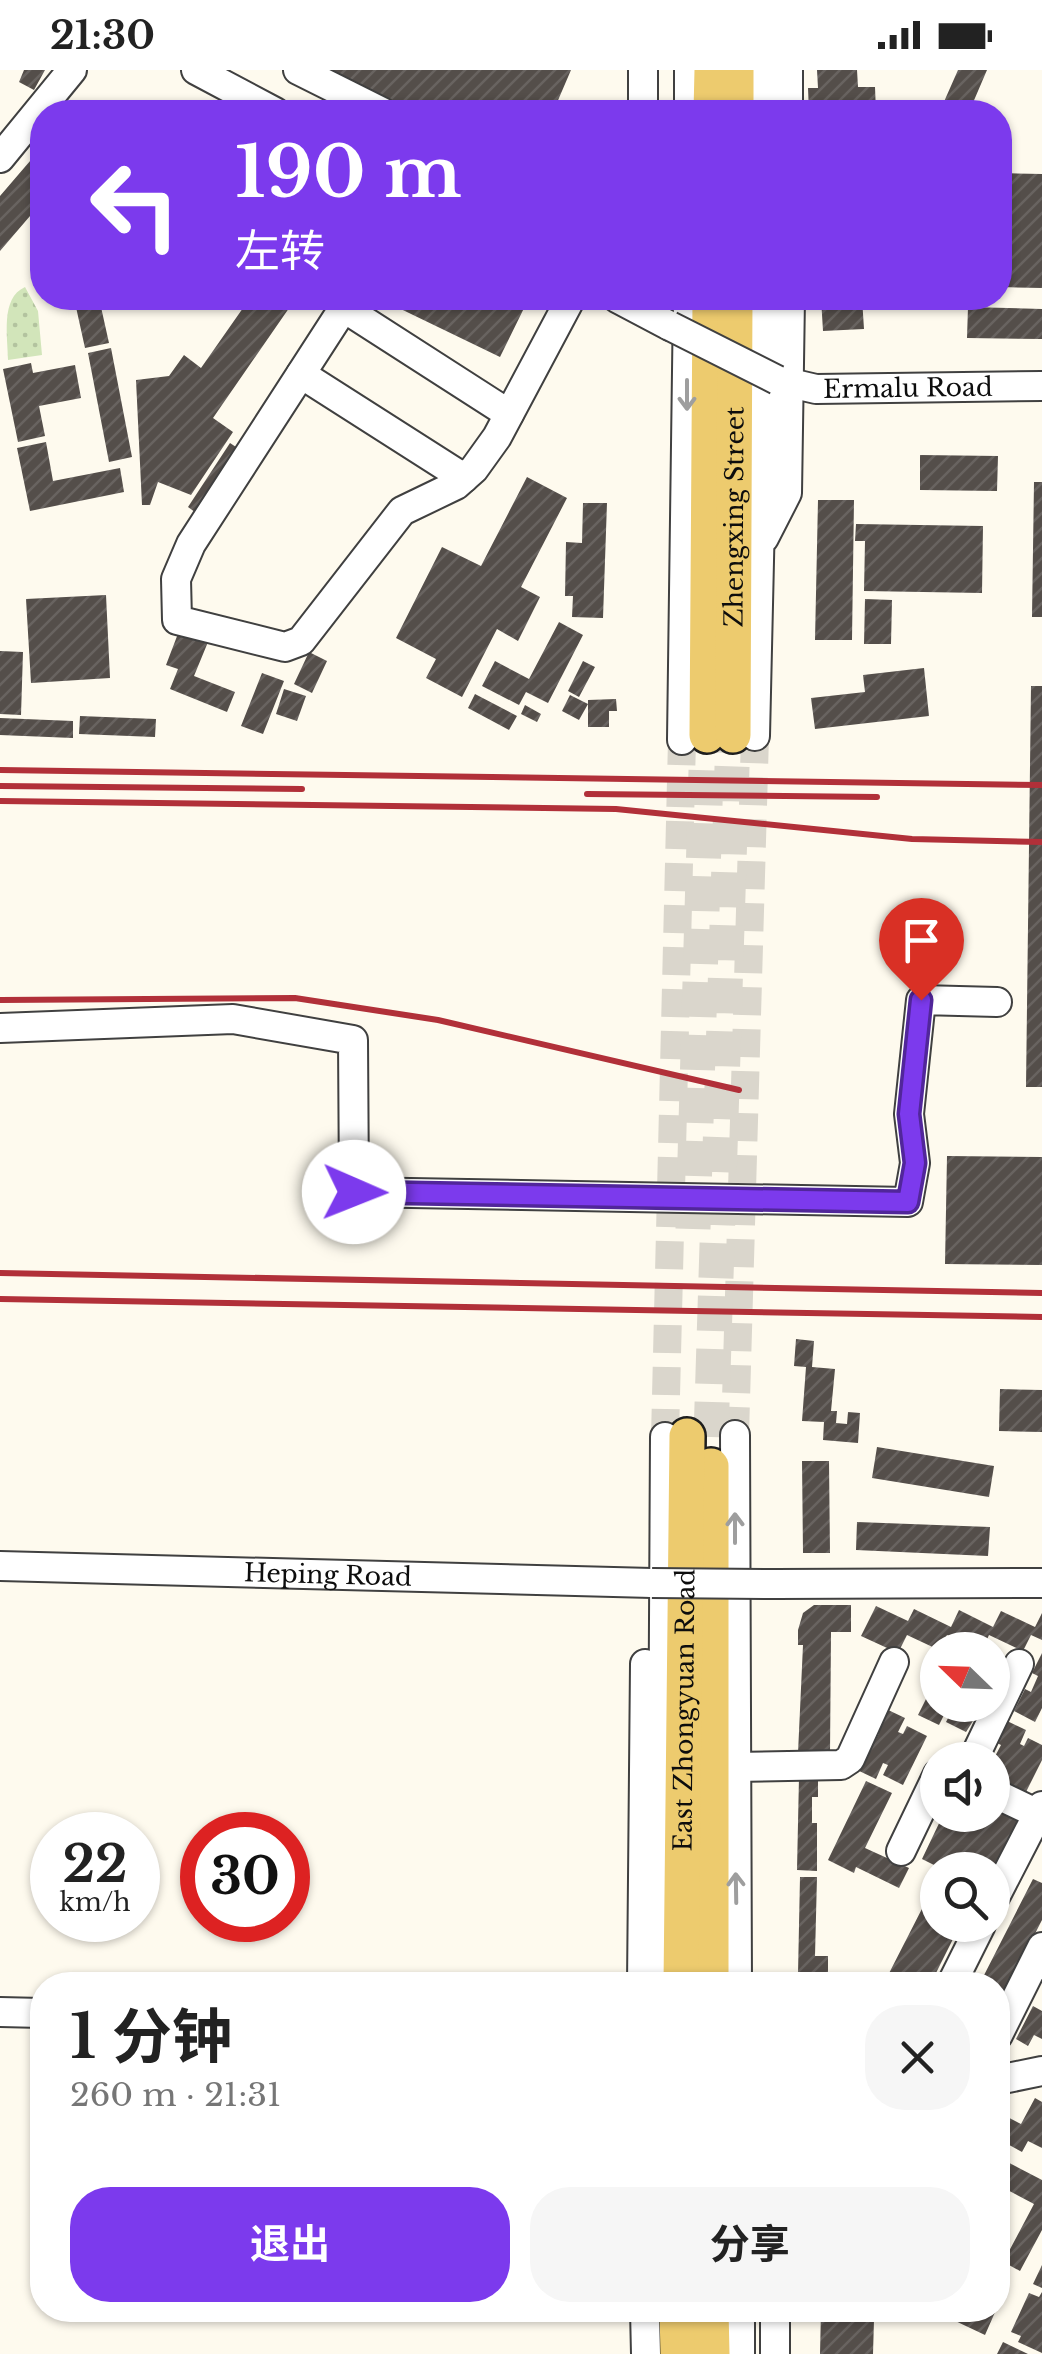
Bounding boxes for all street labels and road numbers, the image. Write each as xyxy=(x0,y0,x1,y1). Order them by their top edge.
street label: Ermalu Road xyxy=(823,372,993,405)
street label: Zhengxing Street xyxy=(718,406,751,628)
street label: Heping Road xyxy=(243,1557,412,1593)
street label: East Zhongyuan Road xyxy=(667,1568,702,1852)

